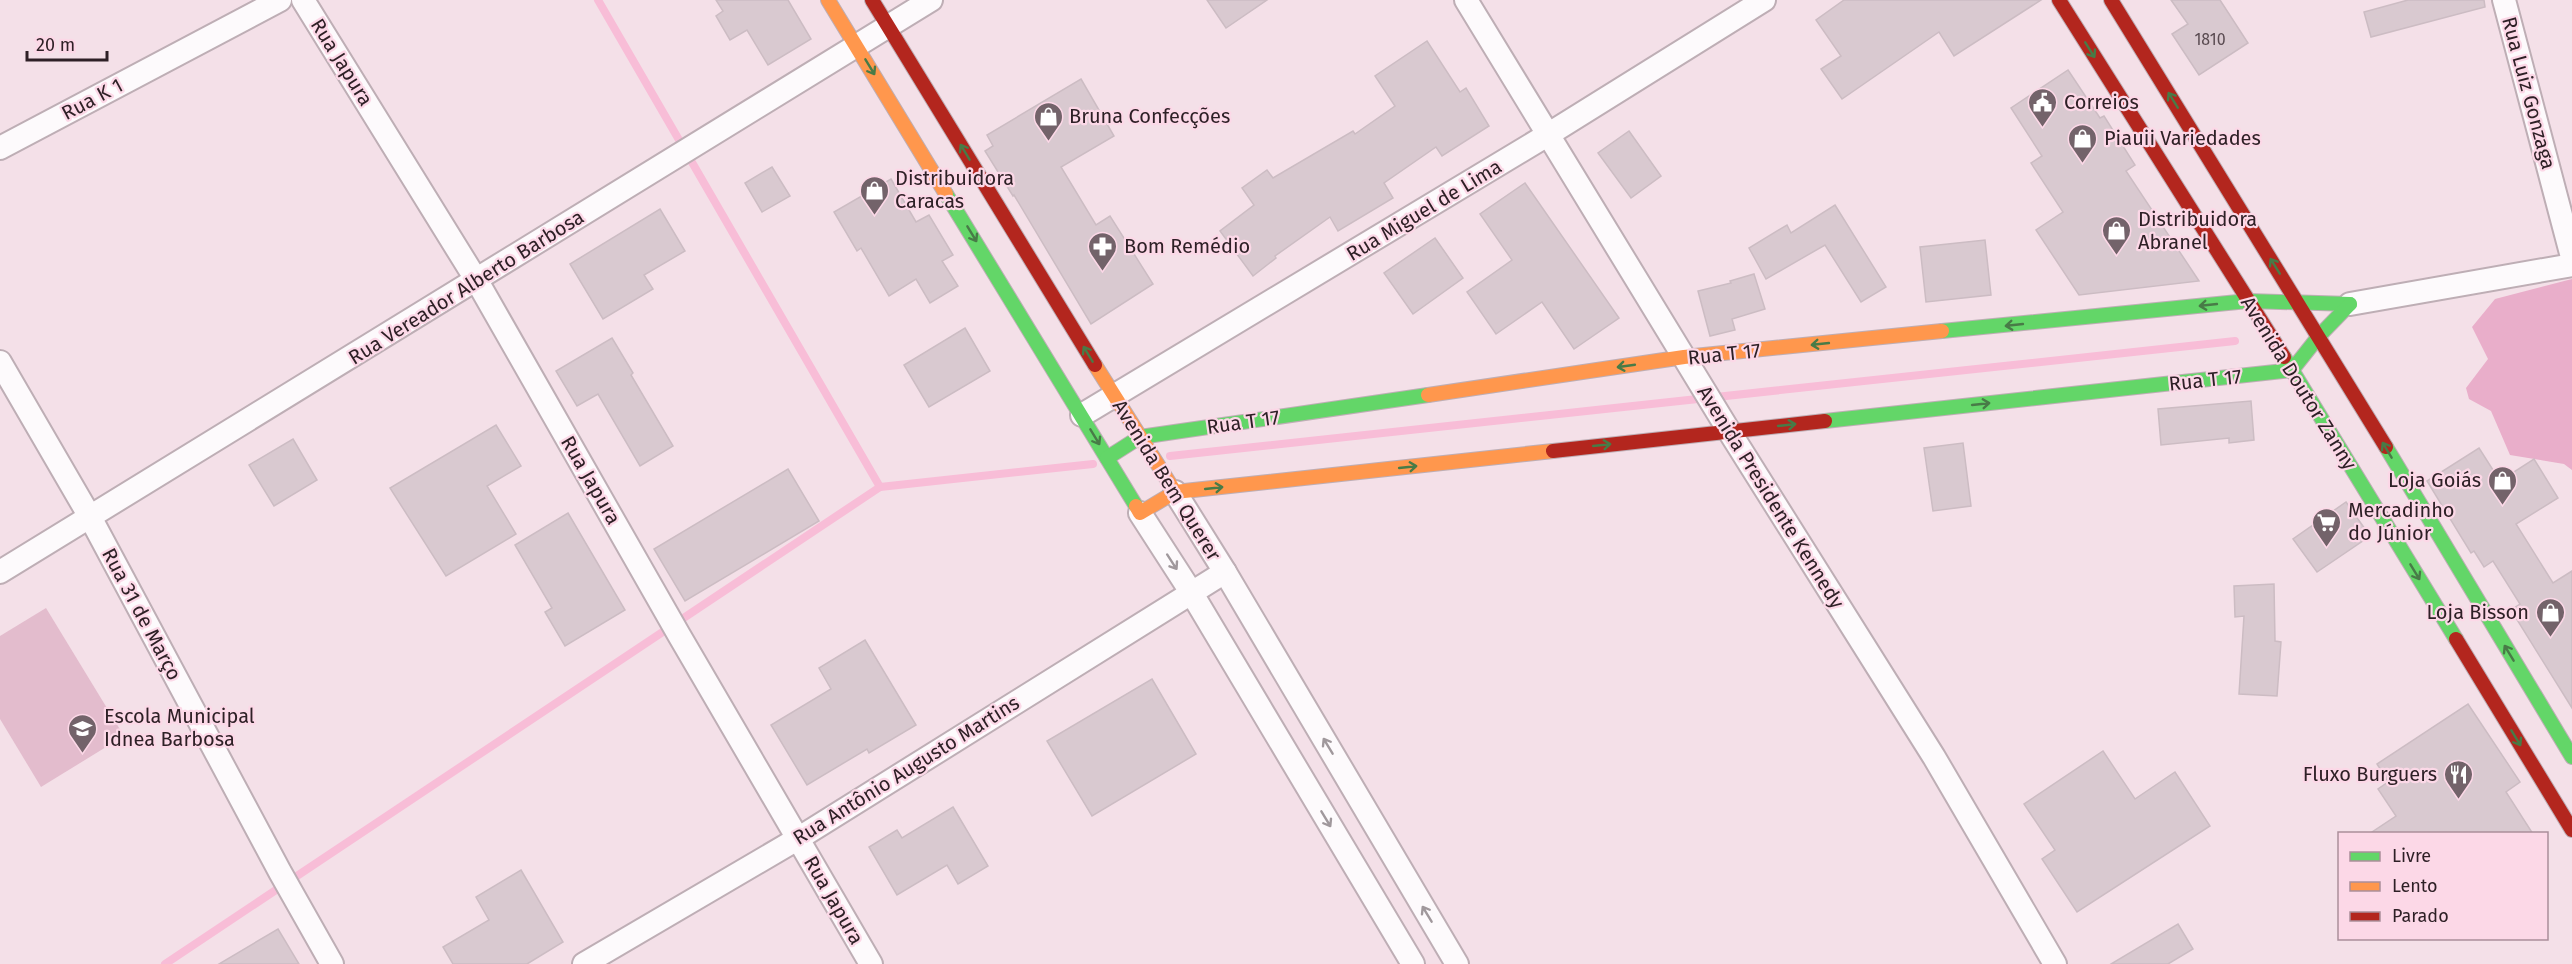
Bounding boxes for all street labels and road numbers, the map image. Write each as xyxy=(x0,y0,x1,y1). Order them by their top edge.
street label: Rua Japura xyxy=(306,14,378,110)
street label: Rua Luiz Gonzaga xyxy=(2497,14,2561,172)
street label: Rua K 1 xyxy=(57,73,127,125)
street label: Rua Miguel de Lima xyxy=(1342,154,1506,266)
street label: Rua Vereador Alberto Barbosa xyxy=(344,205,588,369)
street label: Avenida Doutor Zanny xyxy=(2236,292,2362,474)
street label: Rua T 17 xyxy=(1686,338,1762,370)
street label: Rua T 17 xyxy=(2167,364,2243,396)
street label: Avenida Presidente Kennedy xyxy=(1692,381,1850,613)
street label: Avenida Bem Querer xyxy=(1108,395,1226,565)
street label: Rua T 17 xyxy=(1205,405,1281,439)
street label: Rua Japura xyxy=(556,431,626,529)
street label: Rua 31 de Março xyxy=(96,544,187,685)
street label: Rua Antônio Augusto Martins xyxy=(788,690,1024,850)
street label: Rua Japura xyxy=(799,851,869,949)

